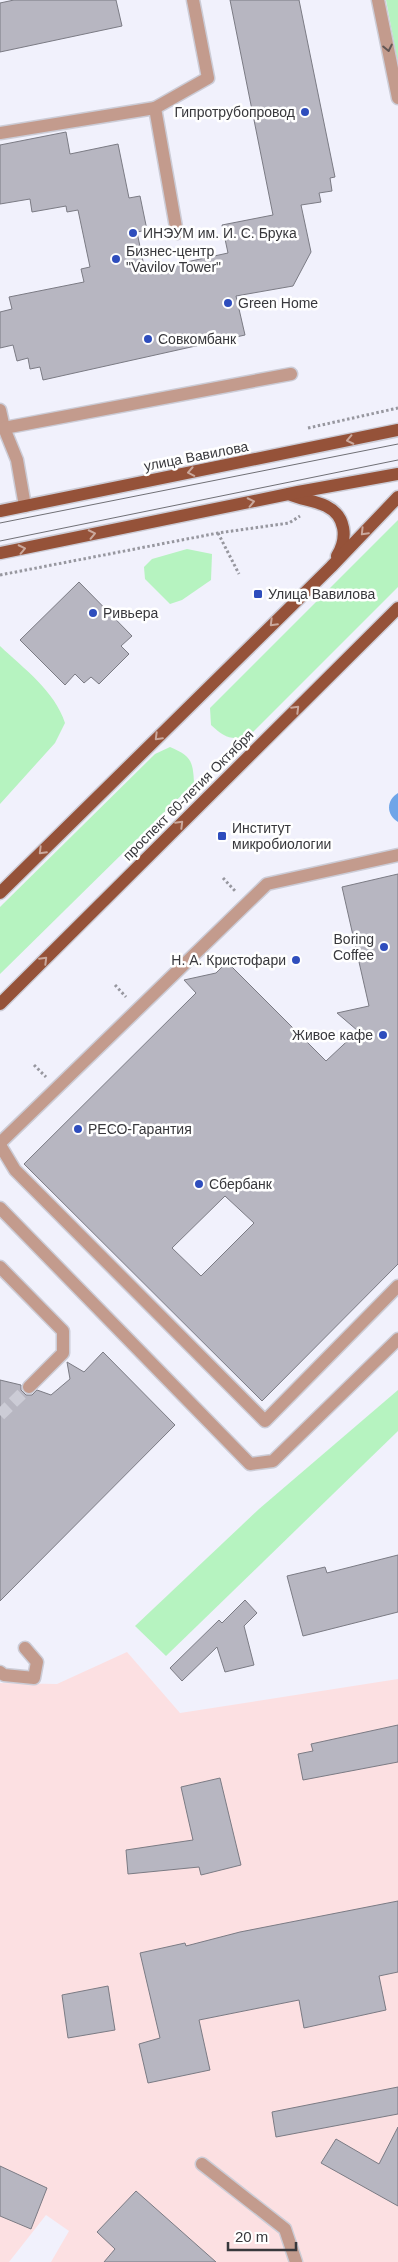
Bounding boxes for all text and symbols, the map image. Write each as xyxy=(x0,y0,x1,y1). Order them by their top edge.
one-way arrow xyxy=(382,43,392,52)
place label: Гипротрубопровод xyxy=(174,104,295,120)
marker: Гипротрубопровод xyxy=(299,106,311,118)
place label: ИНЭУМ им. И. С. Брука xyxy=(143,225,297,241)
marker: ИНЭУМ им. И. С. Брука xyxy=(127,227,139,239)
place label: Бизнес-центр "Vavilov Tower" xyxy=(126,243,221,275)
marker: Бизнес-центр "Vavilov Tower" xyxy=(110,253,122,265)
place label: Green Home xyxy=(238,295,318,311)
marker: Green Home xyxy=(222,297,234,309)
place label: Совкомбанк xyxy=(158,331,237,347)
marker: Совкомбанк xyxy=(142,333,154,345)
one-way arrow xyxy=(346,434,355,445)
street label: улица Вавилова xyxy=(142,438,250,474)
one-way arrow xyxy=(187,467,195,477)
one-way arrow xyxy=(247,497,256,507)
one-way arrow xyxy=(361,527,370,536)
one-way arrow xyxy=(88,529,97,540)
one-way arrow xyxy=(18,544,27,554)
place label: Улица Вавилова xyxy=(268,586,375,602)
marker: Улица Вавилова xyxy=(252,588,264,600)
place label: Ривьера xyxy=(103,605,158,621)
marker: Ривьера xyxy=(87,607,99,619)
one-way arrow xyxy=(270,617,279,626)
one-way arrow xyxy=(290,706,299,715)
street label: проспект 60-летия Октября xyxy=(119,726,257,864)
one-way arrow xyxy=(154,732,163,741)
one-way arrow xyxy=(174,820,183,829)
place label: Институт микробиологии xyxy=(232,820,331,852)
marker: Институт микробиологии xyxy=(216,830,228,842)
one-way arrow xyxy=(39,845,48,854)
place label: Boring Coffee xyxy=(333,931,374,963)
marker: Boring Coffee xyxy=(378,941,390,953)
place label: Н. А. Кристофари xyxy=(171,952,286,968)
marker: Н. А. Кристофари xyxy=(290,954,302,966)
one-way arrow xyxy=(38,957,47,966)
place label: Живое кафе xyxy=(292,1027,373,1043)
marker: Живое кафе xyxy=(377,1029,389,1041)
place label: РЕСО-Гарантия xyxy=(88,1121,192,1137)
marker: РЕСО-Гарантия xyxy=(72,1123,84,1135)
place label: Сбербанк xyxy=(209,1176,273,1192)
marker: Сбербанк xyxy=(193,1178,205,1190)
scale bar xyxy=(228,2220,296,2252)
text: 20 m xyxy=(235,2228,268,2245)

